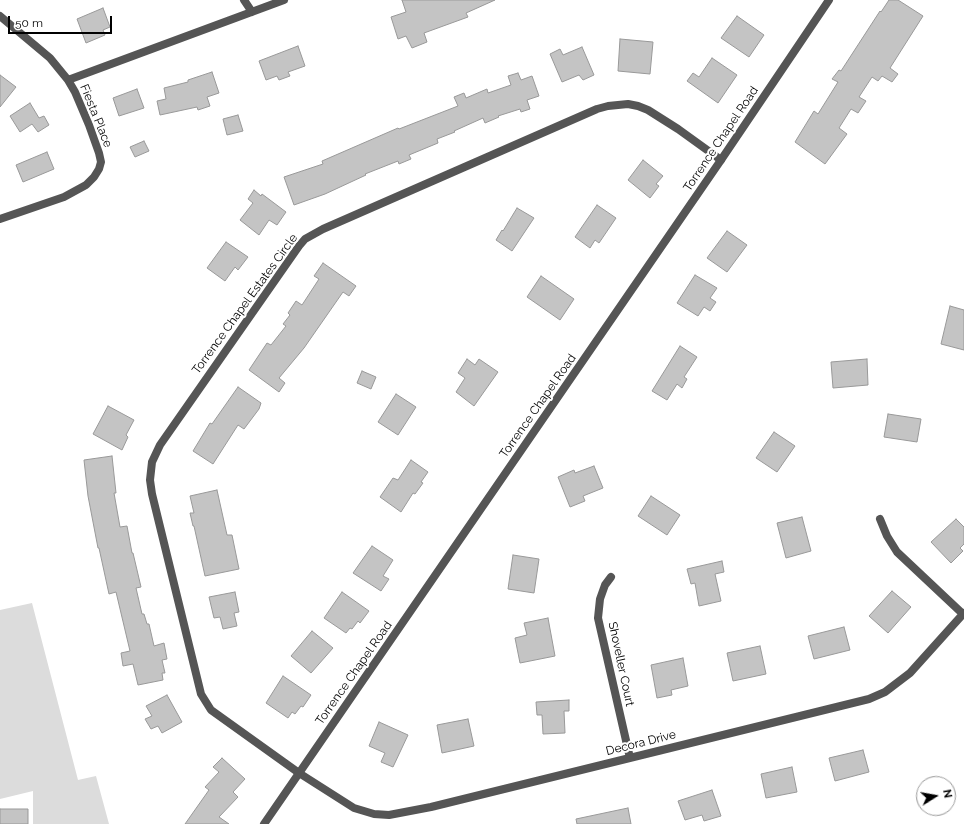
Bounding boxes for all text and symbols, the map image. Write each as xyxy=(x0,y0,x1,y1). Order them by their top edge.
scale bar xyxy=(10,8,114,34)
text: 50 m xyxy=(15,16,43,30)
street label: Fiesta Place xyxy=(77,82,115,150)
street label: Torrence Chapel Road xyxy=(681,84,761,194)
street label: Torrence Chapel Estates Circle xyxy=(189,231,301,377)
street label: Torrence Chapel Road xyxy=(497,351,579,461)
street label: Torrence Chapel Road xyxy=(313,618,395,728)
street label: Shoveller Court xyxy=(605,620,637,708)
street label: Decora Drive xyxy=(604,727,678,759)
north arrow xyxy=(916,776,956,816)
text: N xyxy=(940,788,954,799)

